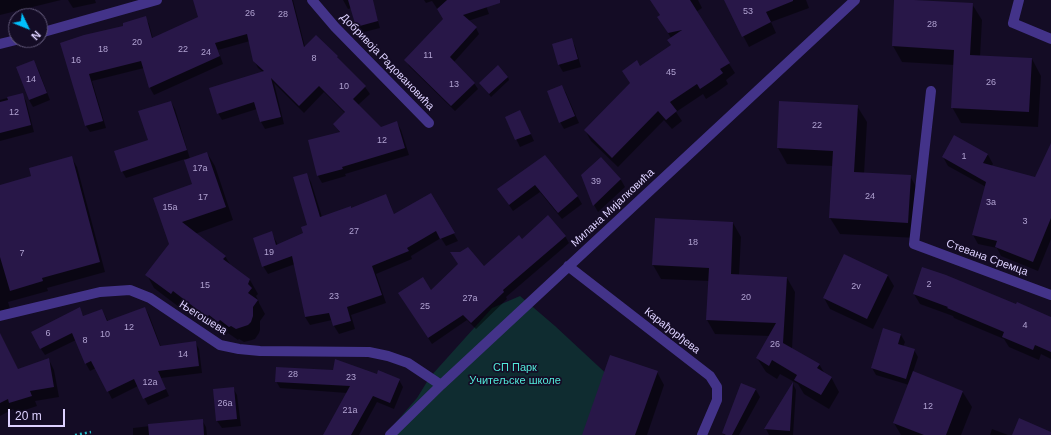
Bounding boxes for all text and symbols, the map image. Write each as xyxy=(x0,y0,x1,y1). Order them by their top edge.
house number: 53 xyxy=(743,7,753,17)
north arrow xyxy=(8,8,48,48)
house number: 26 xyxy=(245,9,255,19)
house number: 28 xyxy=(278,10,288,20)
street label: Добривоја Радовановића xyxy=(337,11,437,113)
house number: 28 xyxy=(927,20,937,30)
text: N xyxy=(29,28,43,42)
house number: 20 xyxy=(132,38,142,48)
house number: 18 xyxy=(98,45,108,55)
house number: 22 xyxy=(178,45,188,55)
house number: 24 xyxy=(201,48,211,58)
house number: 11 xyxy=(423,51,433,61)
house number: 8 xyxy=(311,54,317,64)
house number: 16 xyxy=(71,56,81,66)
house number: 45 xyxy=(666,68,676,78)
house number: 14 xyxy=(26,75,36,85)
house number: 26 xyxy=(986,78,996,88)
house number: 13 xyxy=(449,80,459,90)
house number: 10 xyxy=(339,82,349,92)
house number: 12 xyxy=(9,108,19,118)
house number: 22 xyxy=(812,121,822,131)
house number: 12 xyxy=(377,136,387,146)
house number: 1 xyxy=(961,152,967,162)
house number: 17a xyxy=(192,164,208,174)
street label: Милана Мијалковића xyxy=(569,166,657,250)
house number: 39 xyxy=(591,177,601,187)
house number: 24 xyxy=(865,192,875,202)
house number: 17 xyxy=(198,193,208,203)
house number: 3a xyxy=(986,198,996,208)
house number: 15a xyxy=(162,203,178,213)
house number: 3 xyxy=(1022,217,1028,227)
house number: 27 xyxy=(349,227,359,237)
street label: Стевана Сремца xyxy=(944,237,1030,279)
house number: 18 xyxy=(688,238,698,248)
house number: 19 xyxy=(264,248,274,258)
house number: 7 xyxy=(19,249,25,259)
house number: 2 xyxy=(926,280,932,290)
house number: 15 xyxy=(200,281,210,291)
house number: 2v xyxy=(851,282,861,292)
house number: 23 xyxy=(329,292,339,302)
house number: 20 xyxy=(741,293,751,303)
house number: 27a xyxy=(462,294,478,304)
street label: Његошева xyxy=(177,298,229,338)
house number: 25 xyxy=(420,302,430,312)
street label: Карађорђева xyxy=(641,305,703,357)
house number: 4 xyxy=(1022,321,1028,331)
house number: 12 xyxy=(124,323,134,333)
house number: 6 xyxy=(45,329,51,339)
house number: 10 xyxy=(100,330,110,340)
house number: 8 xyxy=(82,336,88,346)
house number: 26 xyxy=(770,340,780,350)
house number: 14 xyxy=(178,350,188,360)
park label: СП Парк Учитељске школе xyxy=(469,361,561,387)
house number: 28 xyxy=(288,370,298,380)
house number: 23 xyxy=(346,373,356,383)
house number: 12a xyxy=(142,378,158,388)
house number: 26a xyxy=(217,399,233,409)
scale bar xyxy=(10,401,67,427)
house number: 12 xyxy=(923,402,933,412)
house number: 21a xyxy=(342,406,358,416)
text: 20 m xyxy=(15,409,42,423)

